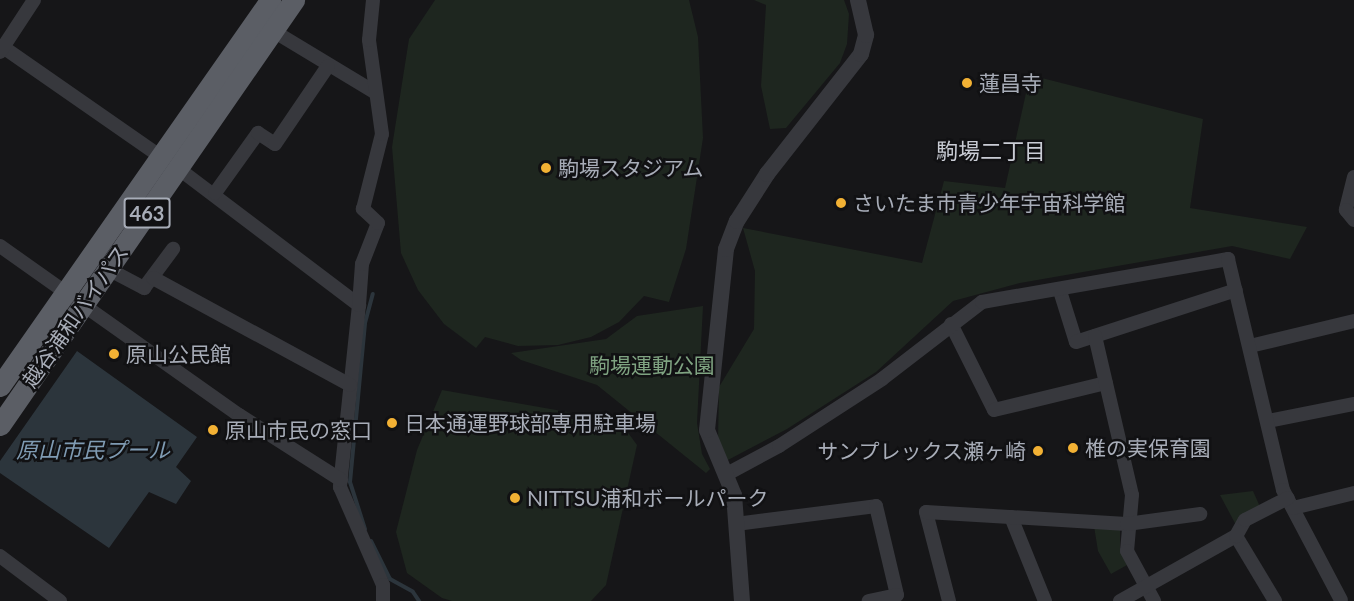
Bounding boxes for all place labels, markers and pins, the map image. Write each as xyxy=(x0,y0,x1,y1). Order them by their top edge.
place label: 蓮昌寺 xyxy=(979,70,1042,96)
marker: 蓮昌寺 xyxy=(960,76,974,90)
place label: 駒場スタジアム xyxy=(558,155,705,181)
marker: 駒場スタジアム xyxy=(539,161,553,175)
place label: さいたま市青少年宇宙科学館 xyxy=(853,190,1126,216)
marker: さいたま市青少年宇宙科学館 xyxy=(834,196,848,210)
place label: 原山公民館 xyxy=(126,341,231,367)
marker: 原山公民館 xyxy=(107,347,121,361)
place label: 日本通運野球部専用駐車場 xyxy=(404,410,656,436)
marker: 日本通運野球部専用駐車場 xyxy=(385,416,399,430)
place label: 原山市民の窓口 xyxy=(225,417,372,443)
marker: 原山市民の窓口 xyxy=(206,423,220,437)
place label: 椎の実保育園 xyxy=(1085,435,1211,461)
place label: サンプレックス瀬ヶ崎 xyxy=(816,438,1026,464)
marker: 椎の実保育園 xyxy=(1066,441,1080,455)
marker: サンプレックス瀬ヶ崎 xyxy=(1031,444,1045,458)
place label: NITTSU浦和ボールパーク xyxy=(527,485,768,511)
marker: NITTSU浦和ボールパーク xyxy=(508,491,522,505)

